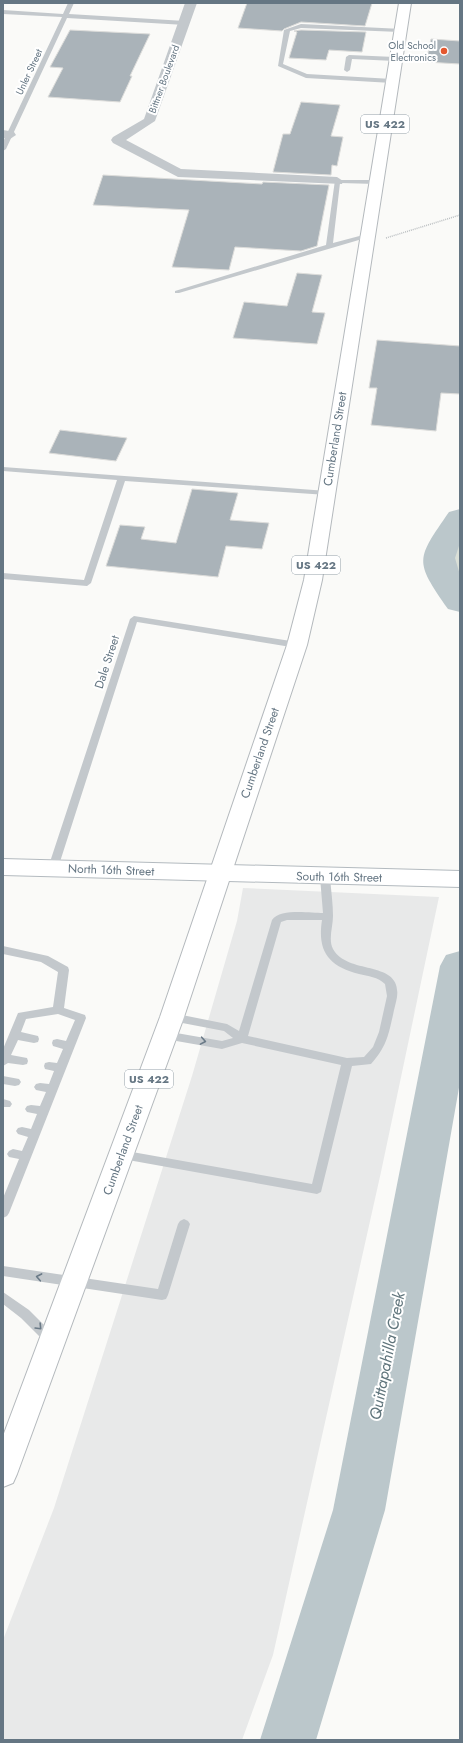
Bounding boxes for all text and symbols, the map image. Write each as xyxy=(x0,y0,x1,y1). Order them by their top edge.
place label: Old School Electronics xyxy=(388,38,436,65)
street label: Bittner Boulevard xyxy=(145,43,183,115)
street label: Unler Street xyxy=(12,46,46,97)
marker: Old School Electronics xyxy=(439,46,449,56)
road number: US 422 xyxy=(361,115,409,133)
street label: Cumberland Street xyxy=(319,391,351,487)
road number: US 422 xyxy=(292,556,340,574)
street label: Dale Street xyxy=(90,633,124,691)
street label: Cumberland Street xyxy=(236,705,284,801)
street label: North 16th Street xyxy=(67,859,155,881)
street label: South 16th Street xyxy=(296,867,382,887)
one-way arrow xyxy=(200,1037,206,1045)
road number: US 422 xyxy=(125,1070,173,1088)
street label: Cumberland Street xyxy=(98,1102,148,1198)
one-way arrow xyxy=(36,1273,42,1281)
water label: Quittapahilla Creek xyxy=(363,1289,411,1422)
one-way arrow xyxy=(34,1322,42,1330)

